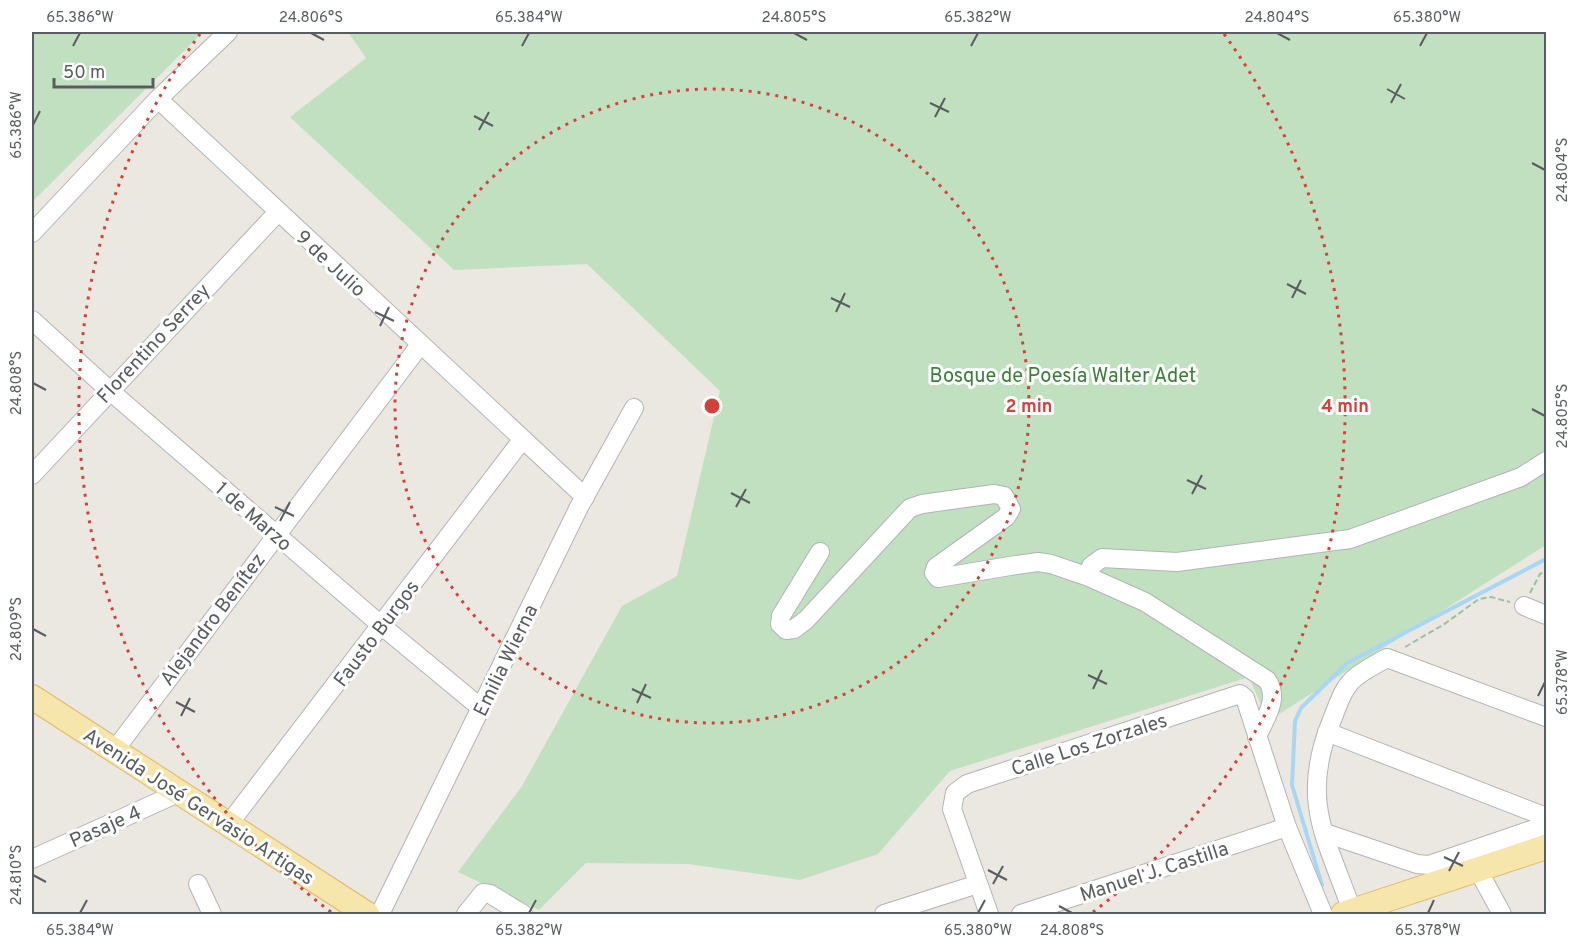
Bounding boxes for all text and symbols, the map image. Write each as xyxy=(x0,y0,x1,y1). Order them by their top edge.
text: 65.386°W xyxy=(46,9,114,28)
text: 24.806°S xyxy=(279,9,343,28)
text: 65.384°W xyxy=(495,9,563,28)
text: 24.805°S xyxy=(762,9,826,28)
text: 65.382°W xyxy=(944,9,1012,28)
text: 24.804°S xyxy=(1245,9,1309,28)
text: 65.380°W xyxy=(1393,9,1461,28)
scale bar xyxy=(54,51,153,89)
text: 50 m xyxy=(63,62,105,85)
text: 65.386°W xyxy=(8,91,27,159)
text: 24.804°S xyxy=(1554,138,1573,202)
street label: 9 de Julio xyxy=(289,225,370,304)
street label: Florentino Serrey xyxy=(92,279,217,410)
text: 24.808°S xyxy=(8,351,27,415)
park label: Bosque de Poesía Walter Adet xyxy=(930,364,1196,390)
text: 24.805°S xyxy=(1554,384,1573,448)
centre of rings xyxy=(702,396,722,416)
text: 2 min xyxy=(1005,396,1053,419)
text: 4 min xyxy=(1321,396,1369,419)
street label: 1 de Marzo xyxy=(209,477,297,558)
street label: Alejandro Benítez xyxy=(155,548,272,692)
street label: Fausto Burgos xyxy=(329,576,426,693)
text: 24.809°S xyxy=(8,597,27,661)
street label: Emilia Wierna xyxy=(468,601,545,721)
text: 65.378°W xyxy=(1554,649,1573,715)
street label: Calle Los Zorzales xyxy=(1008,708,1171,783)
street label: Avenida José Gervasio Artigas xyxy=(77,723,319,892)
street label: Pasaje 4 xyxy=(66,800,146,855)
street label: Manuel J. Castilla xyxy=(1077,837,1232,909)
text: 24.810°S xyxy=(8,844,27,906)
text: 65.384°W xyxy=(46,922,114,941)
text: 65.382°W xyxy=(495,922,563,941)
text: 65.380°W xyxy=(944,922,1012,941)
text: 24.808°S xyxy=(1040,922,1104,941)
text: 65.378°W xyxy=(1395,922,1461,941)

